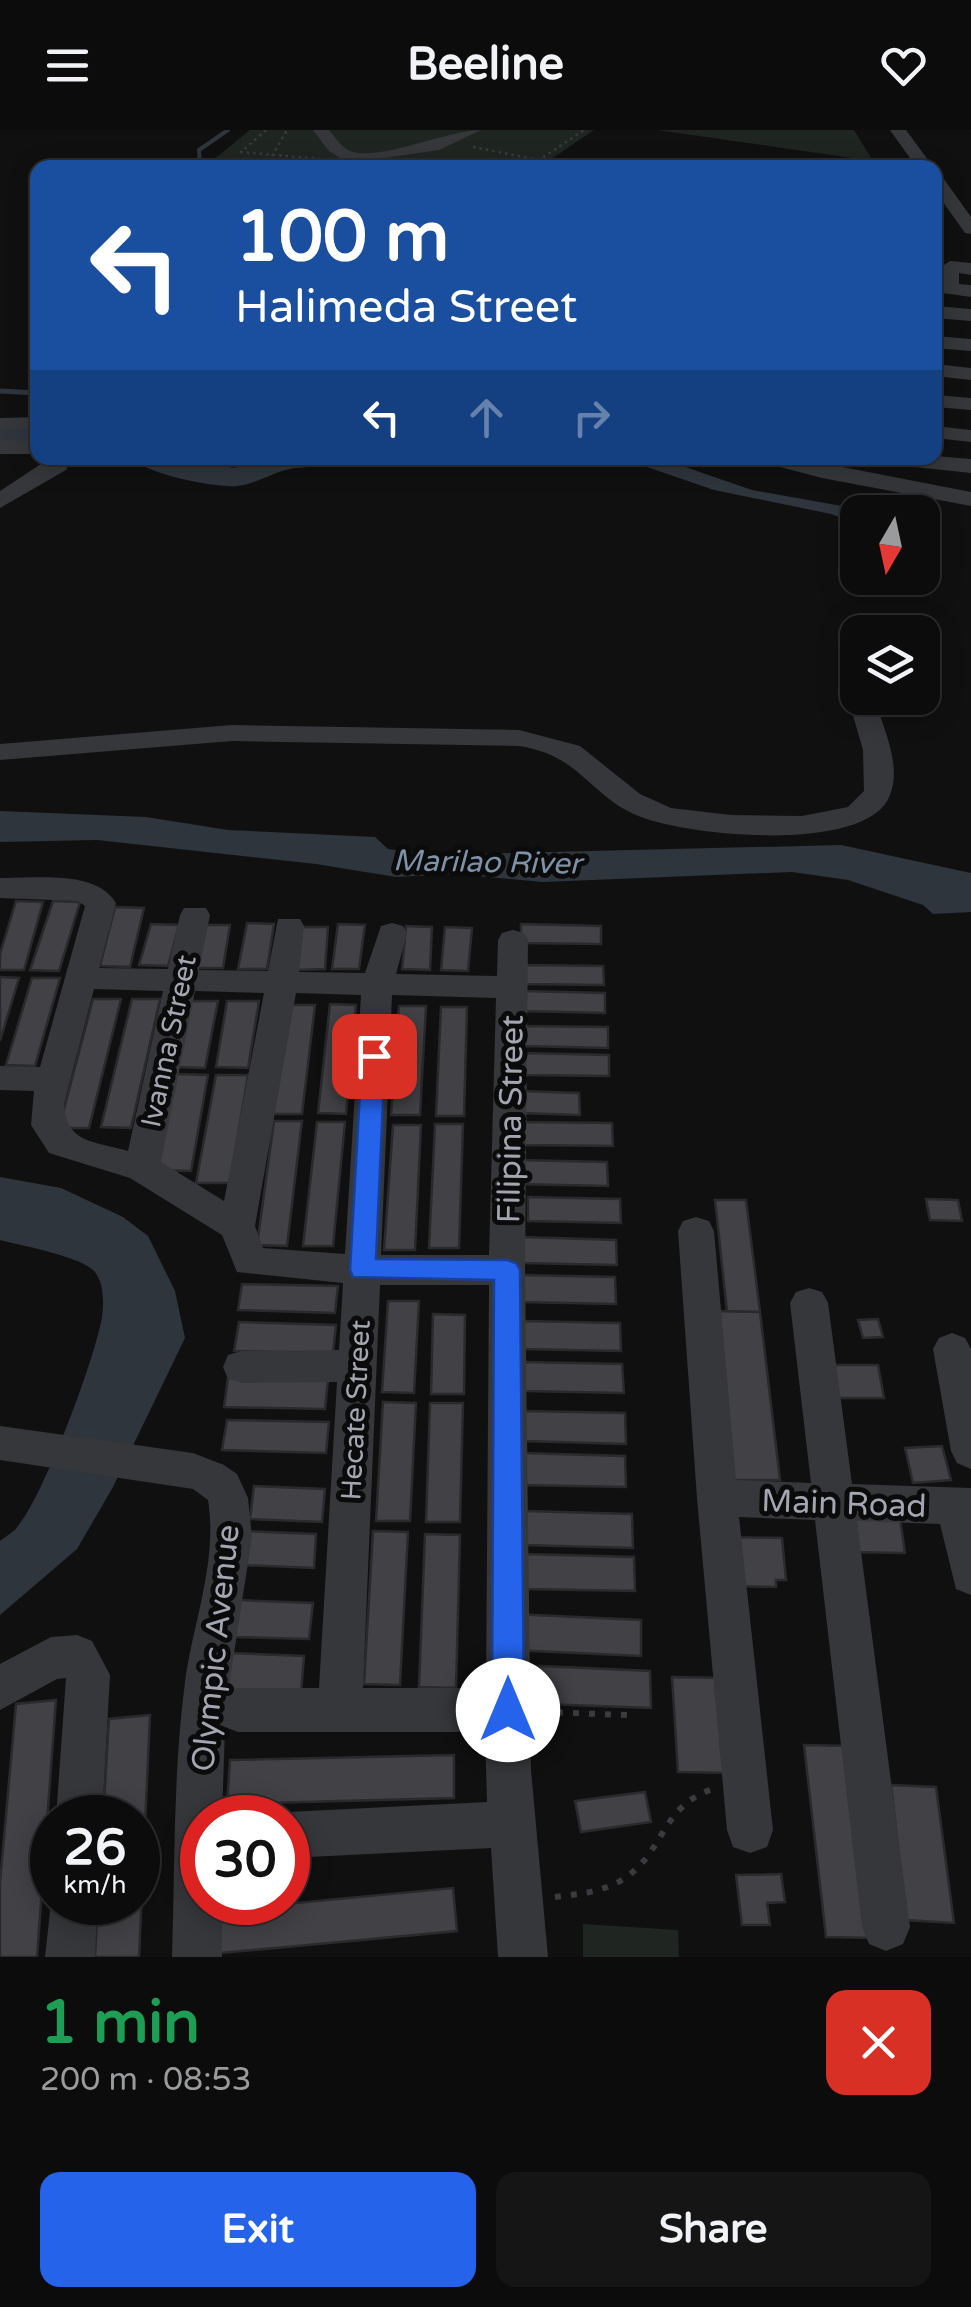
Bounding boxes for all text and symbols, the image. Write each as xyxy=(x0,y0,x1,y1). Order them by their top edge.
icon: menu xyxy=(40,38,95,93)
text: Beeline xyxy=(407,38,564,92)
icon: heart xyxy=(876,38,931,93)
text: 100 m xyxy=(235,196,449,280)
icon: left xyxy=(70,200,200,330)
text: Halimeda Street xyxy=(235,281,577,335)
icon: left xyxy=(354,390,409,445)
icon: ahead xyxy=(459,390,514,445)
icon: right xyxy=(564,390,619,445)
north arrow xyxy=(840,495,940,595)
map controls xyxy=(840,495,940,715)
button: layers xyxy=(840,615,940,715)
water label: Marilao River xyxy=(393,842,585,883)
street label: Ivanna Street xyxy=(134,952,204,1130)
pin xyxy=(332,1014,417,1099)
street label: Filipina Street xyxy=(490,1014,532,1224)
icon: arrive xyxy=(347,1029,402,1084)
street label: Hecate Street xyxy=(334,1319,378,1501)
street label: Main Road xyxy=(761,1482,927,1526)
street label: Olympic Avenue xyxy=(184,1523,248,1774)
position arrow xyxy=(456,1658,560,1762)
speed limit sign: 30 xyxy=(180,1795,310,1925)
text: 26 xyxy=(64,1818,126,1878)
text: km/h xyxy=(64,1870,126,1900)
text: 1 min xyxy=(40,1987,200,2059)
button: close xyxy=(826,1990,931,2095)
text: 200 m · 08:53 xyxy=(40,2061,252,2099)
button: Exit xyxy=(40,2172,476,2287)
button: Share xyxy=(496,2172,931,2287)

